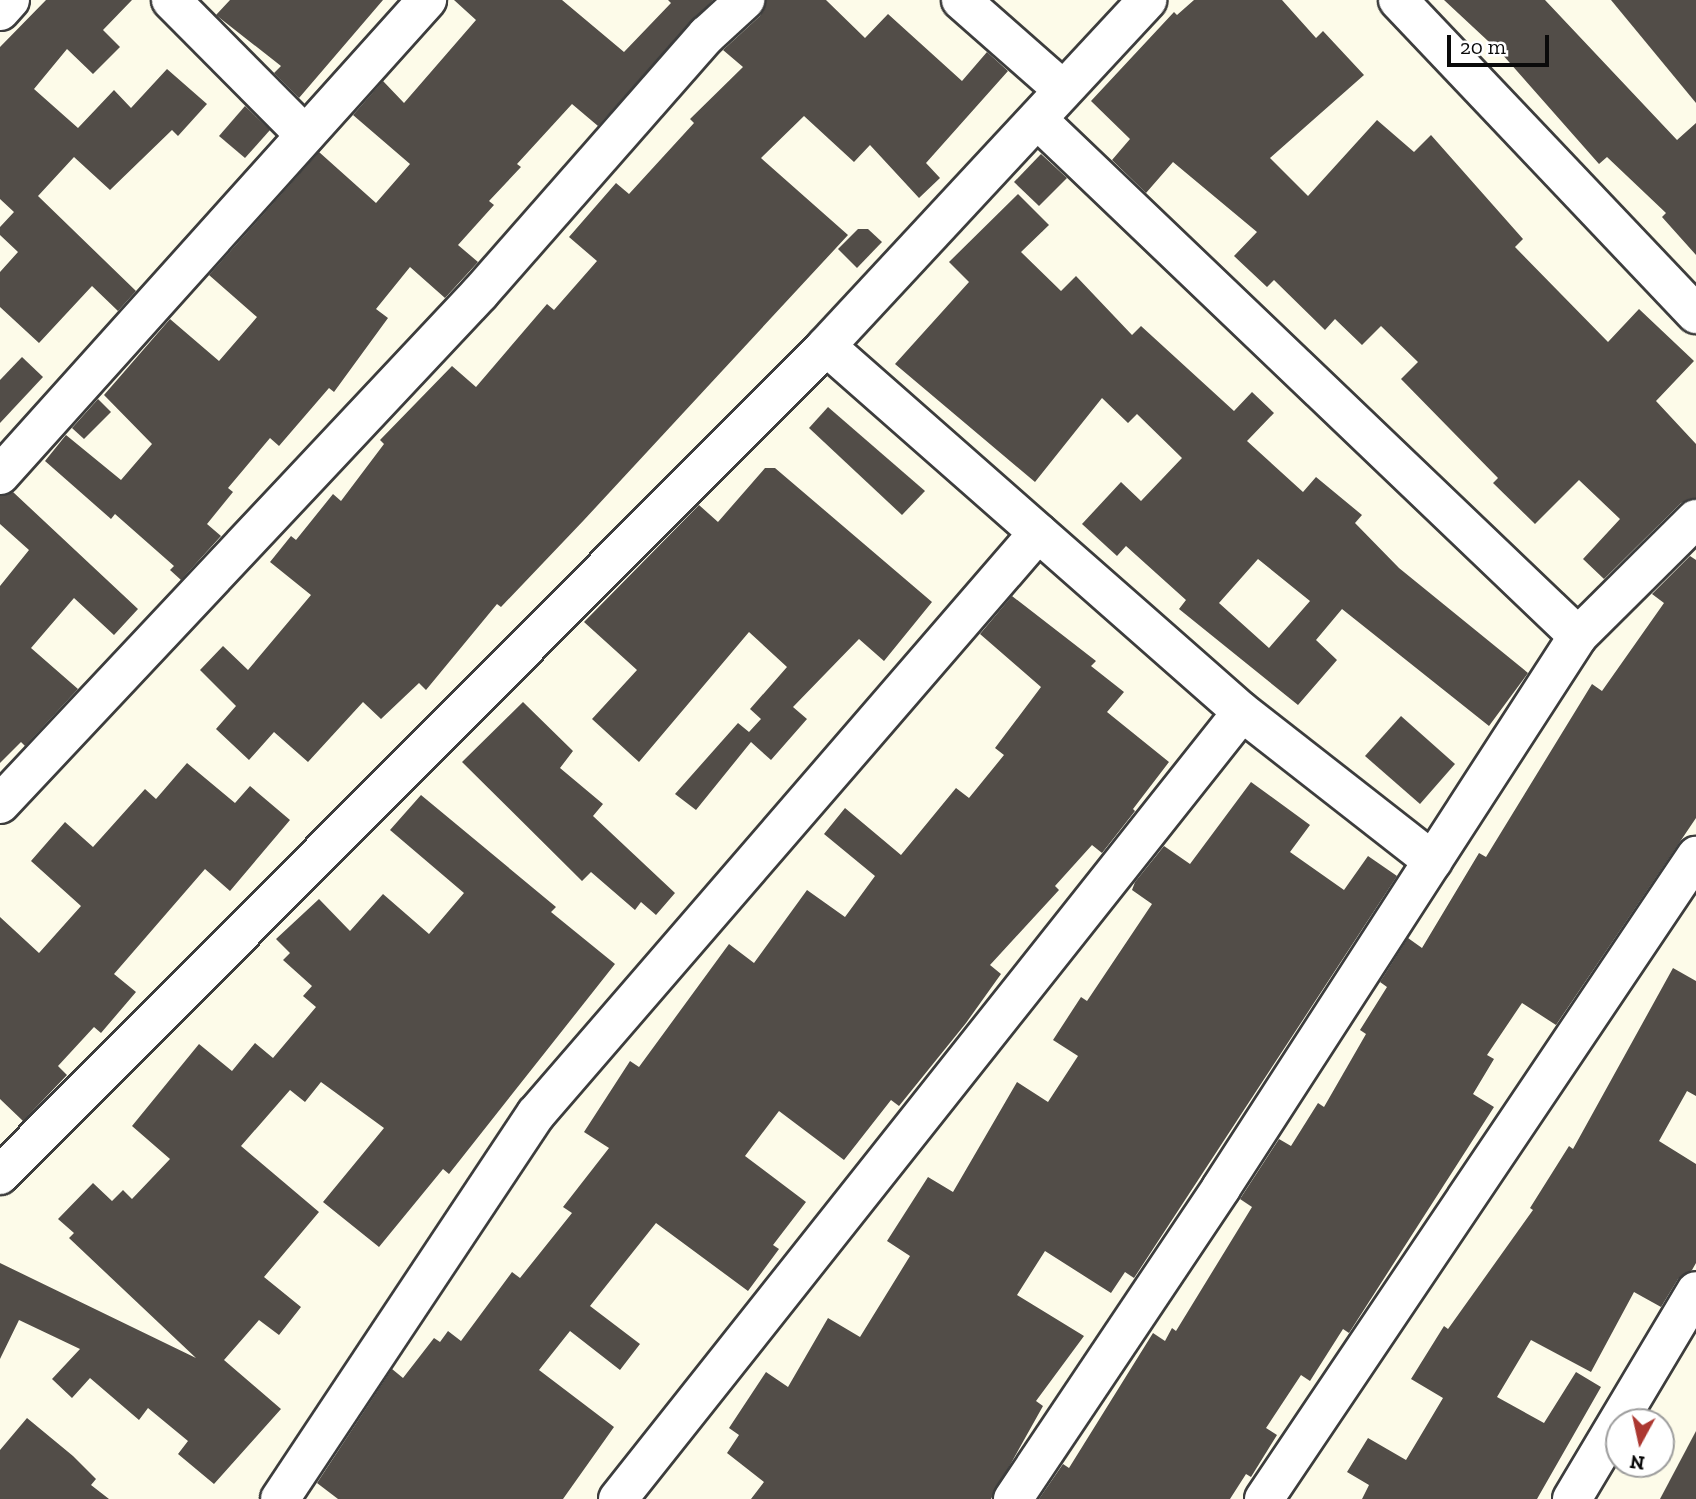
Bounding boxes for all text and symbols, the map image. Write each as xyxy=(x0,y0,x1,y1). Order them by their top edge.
scale bar xyxy=(1451,21,1552,65)
text: 20 m xyxy=(1460,34,1506,59)
north arrow xyxy=(1605,1408,1675,1478)
text: N xyxy=(1629,1450,1646,1475)

